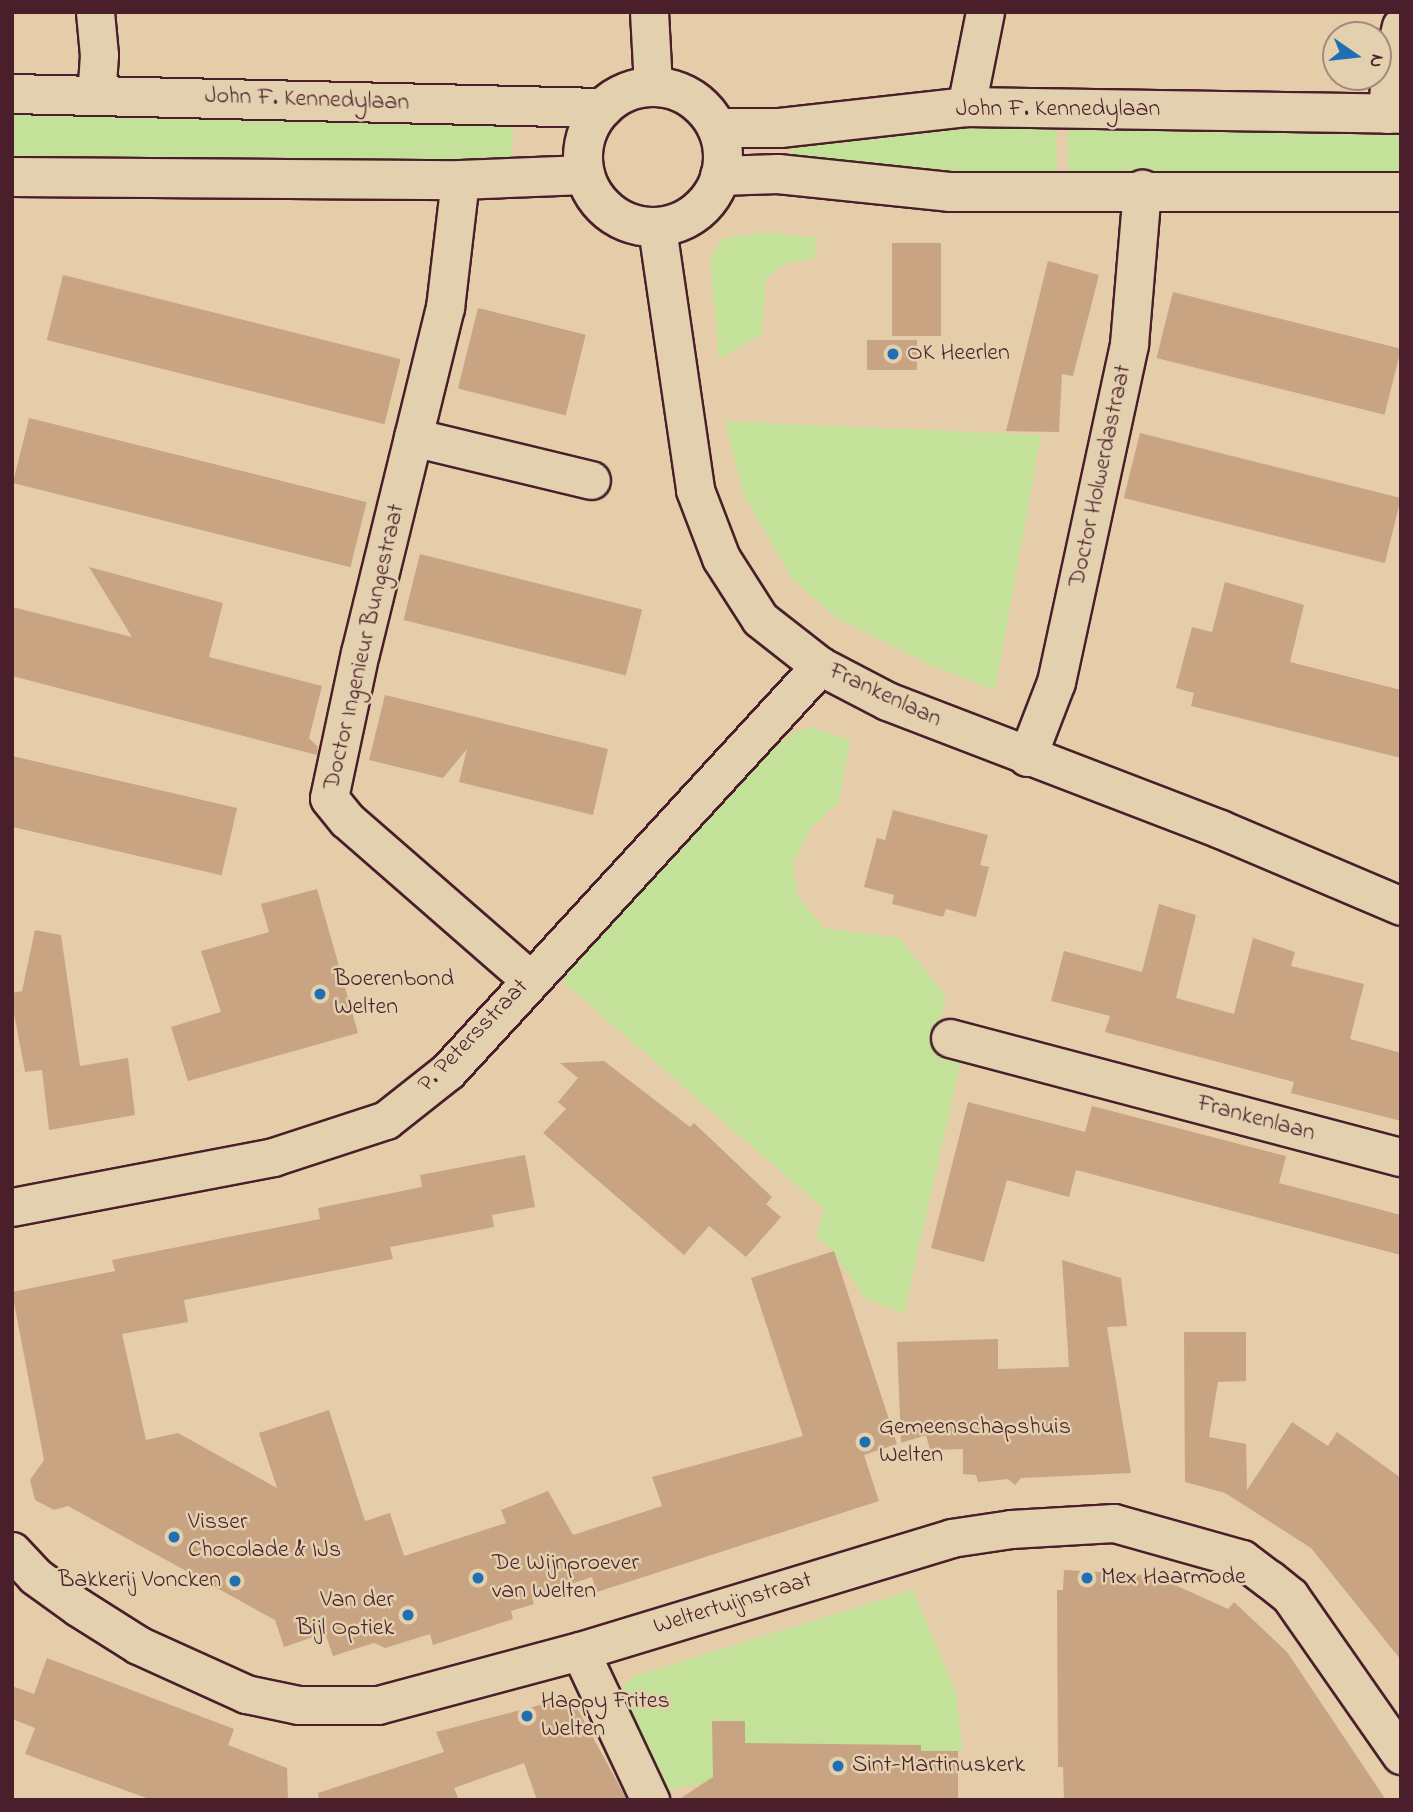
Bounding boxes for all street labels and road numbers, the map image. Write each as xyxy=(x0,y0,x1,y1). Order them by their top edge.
street label: John F. Kennedylaan xyxy=(204,82,410,118)
street label: John F. Kennedylaan xyxy=(956,96,1160,124)
street label: Doctor Holwerdastraat xyxy=(1063,362,1139,590)
street label: Doctor Ingenieur Bungestraat xyxy=(318,501,412,793)
street label: Frankenlaan xyxy=(824,657,946,735)
street label: P. Petersstraat xyxy=(413,973,535,1099)
street label: Frankenlaan xyxy=(1194,1089,1318,1149)
street label: Weltertuijnstraat xyxy=(650,1566,816,1642)

